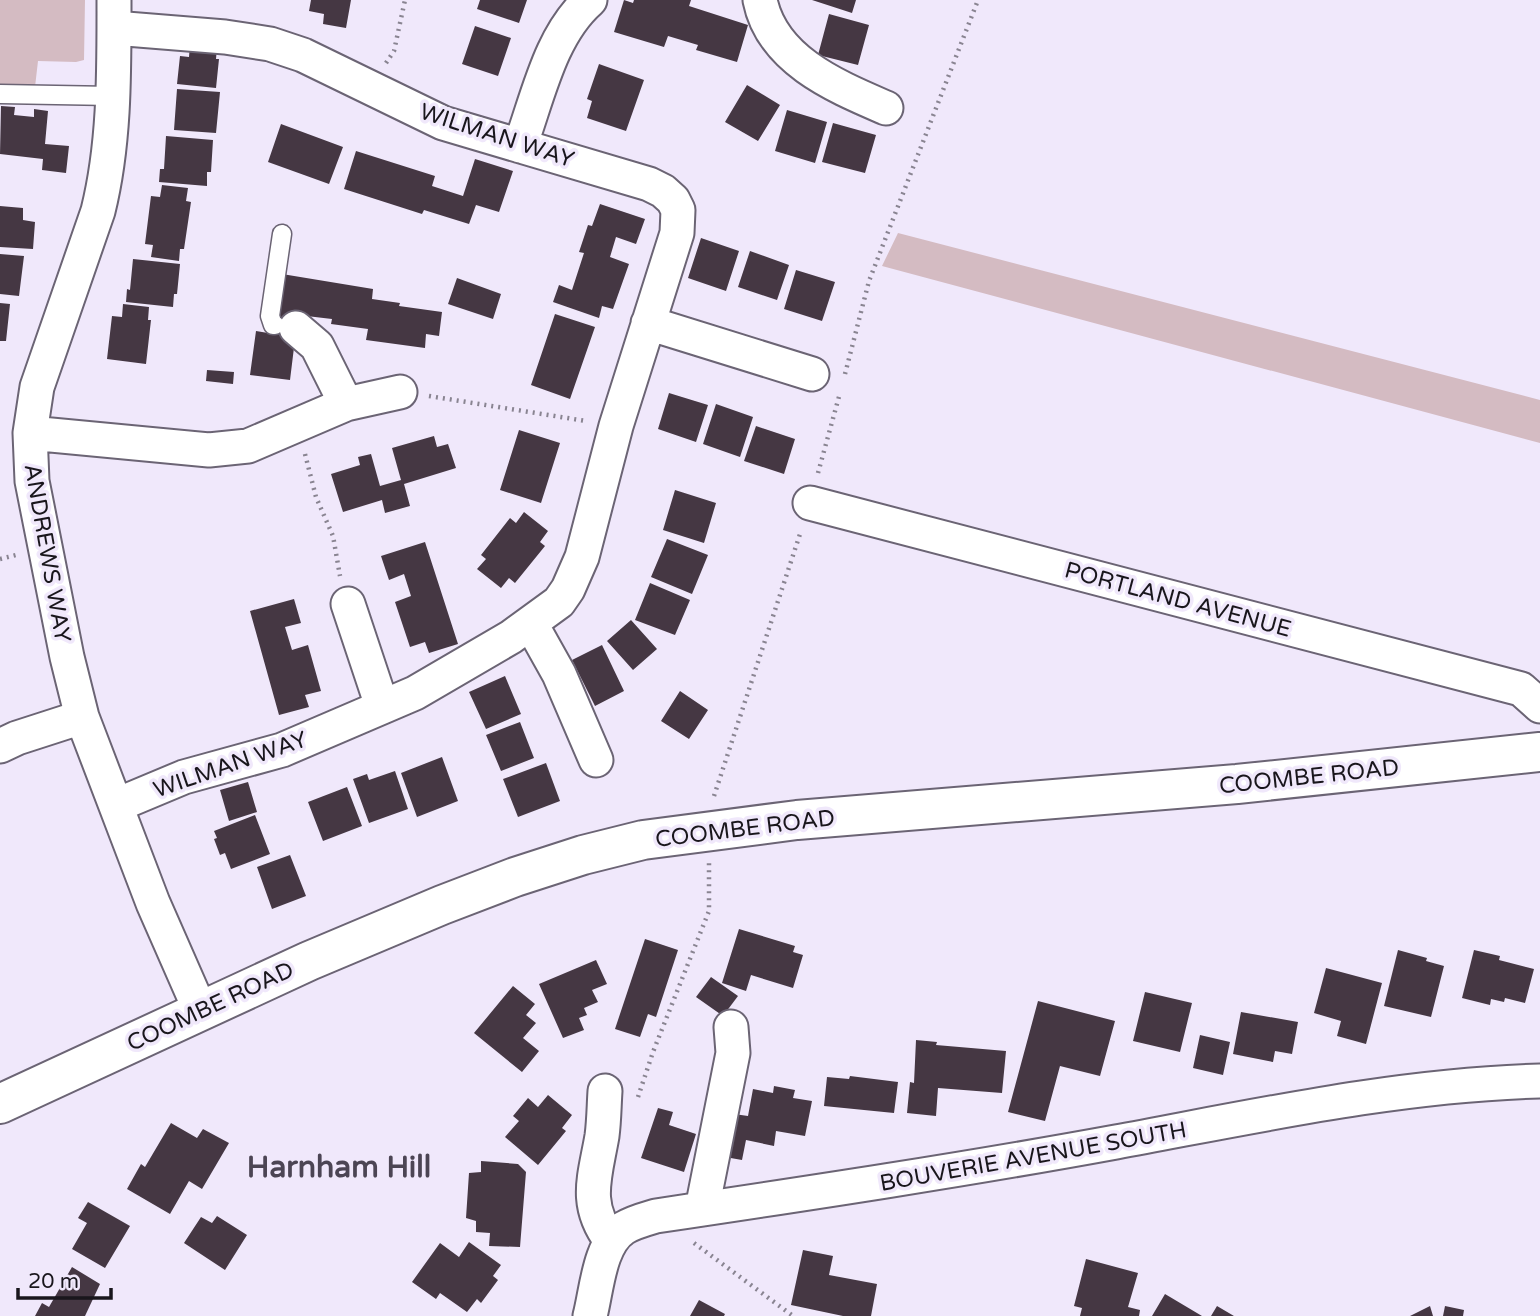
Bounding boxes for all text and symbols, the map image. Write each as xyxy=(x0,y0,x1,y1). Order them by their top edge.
street label: WILMAN WAY xyxy=(416,98,578,174)
street label: ANDREWS WAY xyxy=(18,462,77,645)
street label: PORTLAND AVENUE xyxy=(1061,556,1294,644)
street label: WILMAN WAY xyxy=(150,725,311,804)
street label: COOMBE ROAD xyxy=(1218,754,1400,800)
street label: COOMBE ROAD xyxy=(654,804,837,854)
street label: COOMBE ROAD xyxy=(123,956,298,1058)
street label: BOUVERIE AVENUE SOUTH xyxy=(877,1116,1189,1198)
district label: Harnham Hill xyxy=(247,1149,431,1186)
scale bar xyxy=(18,1256,110,1300)
text: 20 m xyxy=(28,1269,79,1294)

